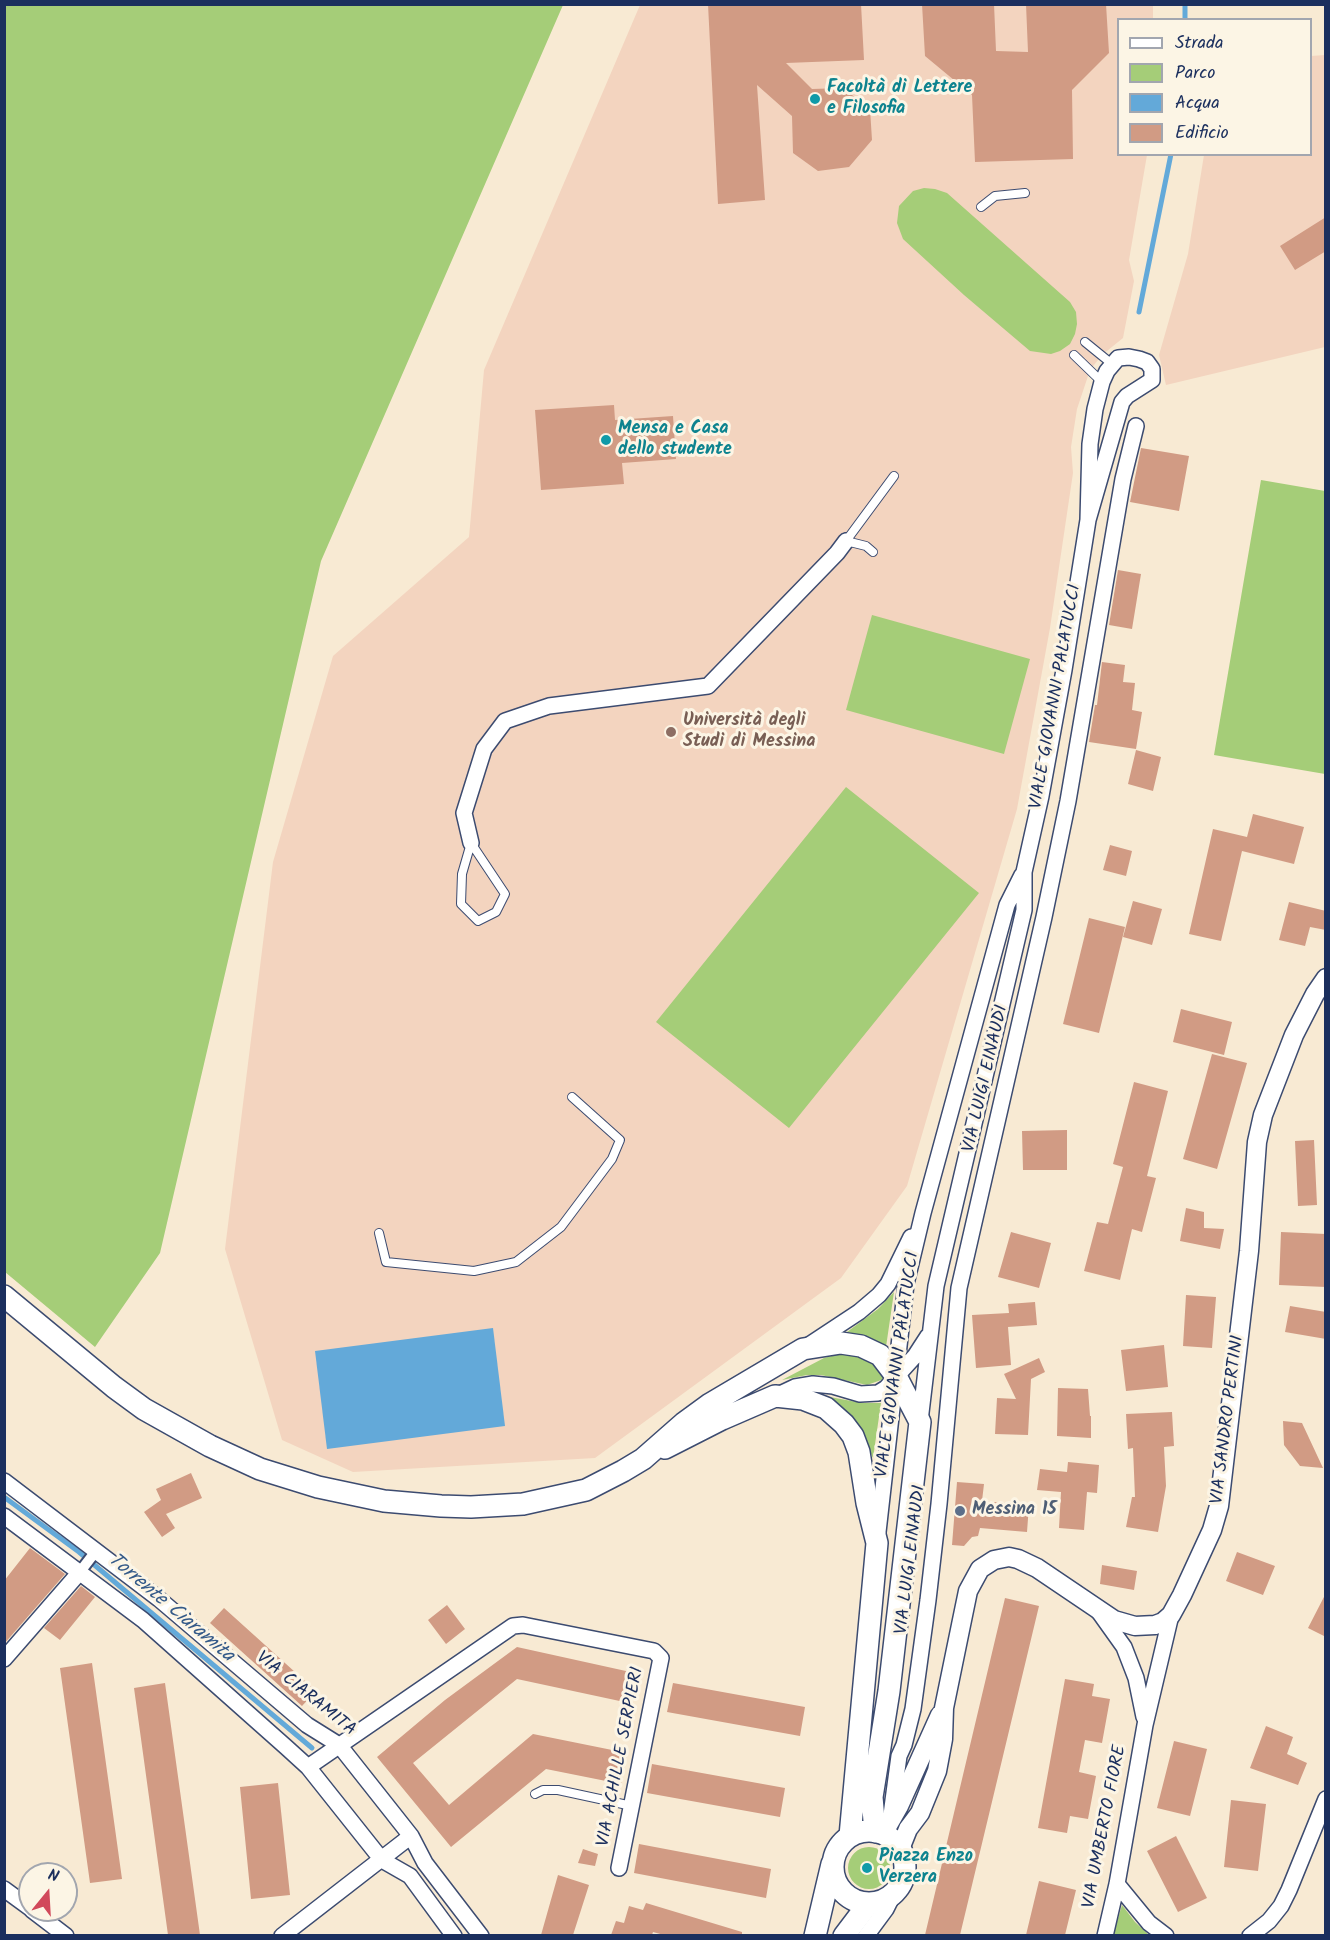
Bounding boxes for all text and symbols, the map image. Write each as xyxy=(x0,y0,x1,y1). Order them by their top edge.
legend xyxy=(1117,18,1312,156)
text: Strada xyxy=(1175,29,1223,58)
text: Parco xyxy=(1175,59,1215,88)
place label: Facoltà di Lettere e Filosofia xyxy=(827,78,972,121)
text: Acqua xyxy=(1175,89,1220,118)
marker: Facoltà di Lettere e Filosofia xyxy=(808,92,822,106)
text: Edificio xyxy=(1175,119,1229,148)
place label: Mensa e Casa dello studente xyxy=(618,419,732,462)
marker: Mensa e Casa dello studente xyxy=(599,433,613,447)
street label: VIALE GIOVANNI PALATUCCI xyxy=(1027,583,1087,811)
place label: Università degli Studi di Messina xyxy=(683,711,815,754)
marker: Università degli Studi di Messina xyxy=(664,725,678,739)
street label: VIA LUIGI EINAUDI xyxy=(960,1003,1014,1155)
street label: VIALE GIOVANNI PALATUCCI xyxy=(872,1251,926,1479)
street label: VIA SANDRO PERTINI xyxy=(1208,1334,1250,1506)
street label: VIA LUIGI EINAUDI xyxy=(892,1484,932,1636)
place label: Messina 15 xyxy=(972,1500,1057,1522)
marker: Messina 15 xyxy=(953,1504,967,1518)
water label: Torrente Ciaramita xyxy=(102,1549,238,1669)
street label: VIA CIARAMITA xyxy=(251,1648,359,1742)
street label: VIA ACHILLE SERPIERI xyxy=(594,1665,650,1849)
street label: VIA UMBERTO FIORE xyxy=(1080,1744,1132,1910)
place label: Piazza Enzo Verzera xyxy=(879,1847,973,1890)
marker: Piazza Enzo Verzera xyxy=(860,1861,874,1875)
north arrow xyxy=(18,1862,78,1922)
text: N xyxy=(44,1863,62,1890)

